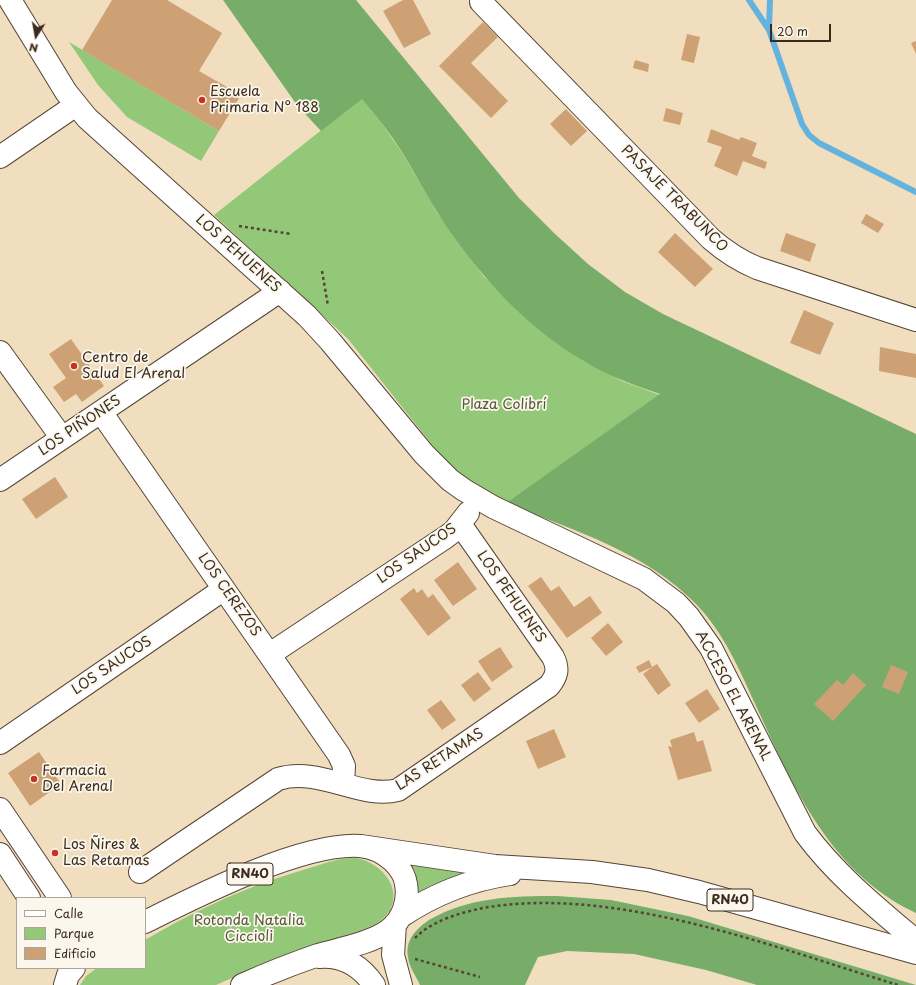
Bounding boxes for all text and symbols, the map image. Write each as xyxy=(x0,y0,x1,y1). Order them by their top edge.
north arrow xyxy=(16,16,56,56)
scale bar xyxy=(772,16,833,42)
text: 20 m xyxy=(777,22,808,40)
text: N xyxy=(28,39,40,57)
place label: Escuela Primaria N° 188 xyxy=(210,84,319,116)
marker: Escuela Primaria N° 188 xyxy=(197,95,207,105)
street label: PASAJE TRABUNCO xyxy=(617,142,731,256)
street label: LOS PEHUENES xyxy=(192,211,284,297)
place label: Centro de Salud El Arenal xyxy=(82,350,185,382)
marker: Centro de Salud El Arenal xyxy=(69,361,79,371)
street label: LOS PIÑONES xyxy=(36,392,124,460)
park label: Plaza Colibrí xyxy=(462,397,546,413)
street label: LOS SAUCOS xyxy=(374,521,460,587)
street label: LOS PEHUENES xyxy=(473,548,549,646)
street label: LOS CEREZOS xyxy=(194,550,264,640)
street label: ACCESO EL ARENAL xyxy=(691,628,775,764)
street label: LOS SAUCOS xyxy=(69,633,155,699)
street label: LAS RETAMAS xyxy=(393,725,487,795)
place label: Farmacia Del Arenal xyxy=(42,763,113,796)
marker: Farmacia Del Arenal xyxy=(29,774,39,784)
place label: Los Ñires & Las Retamas xyxy=(63,837,149,870)
marker: Los Ñires & Las Retamas xyxy=(50,848,60,858)
road number: RN40 xyxy=(227,863,273,885)
road number: RN40 xyxy=(707,889,753,911)
legend xyxy=(16,897,146,969)
text: Calle xyxy=(54,904,83,922)
park label: Rotonda Natalia Ciccioli xyxy=(194,913,304,946)
text: Parque xyxy=(54,924,94,942)
text: Edificio xyxy=(54,944,96,962)

